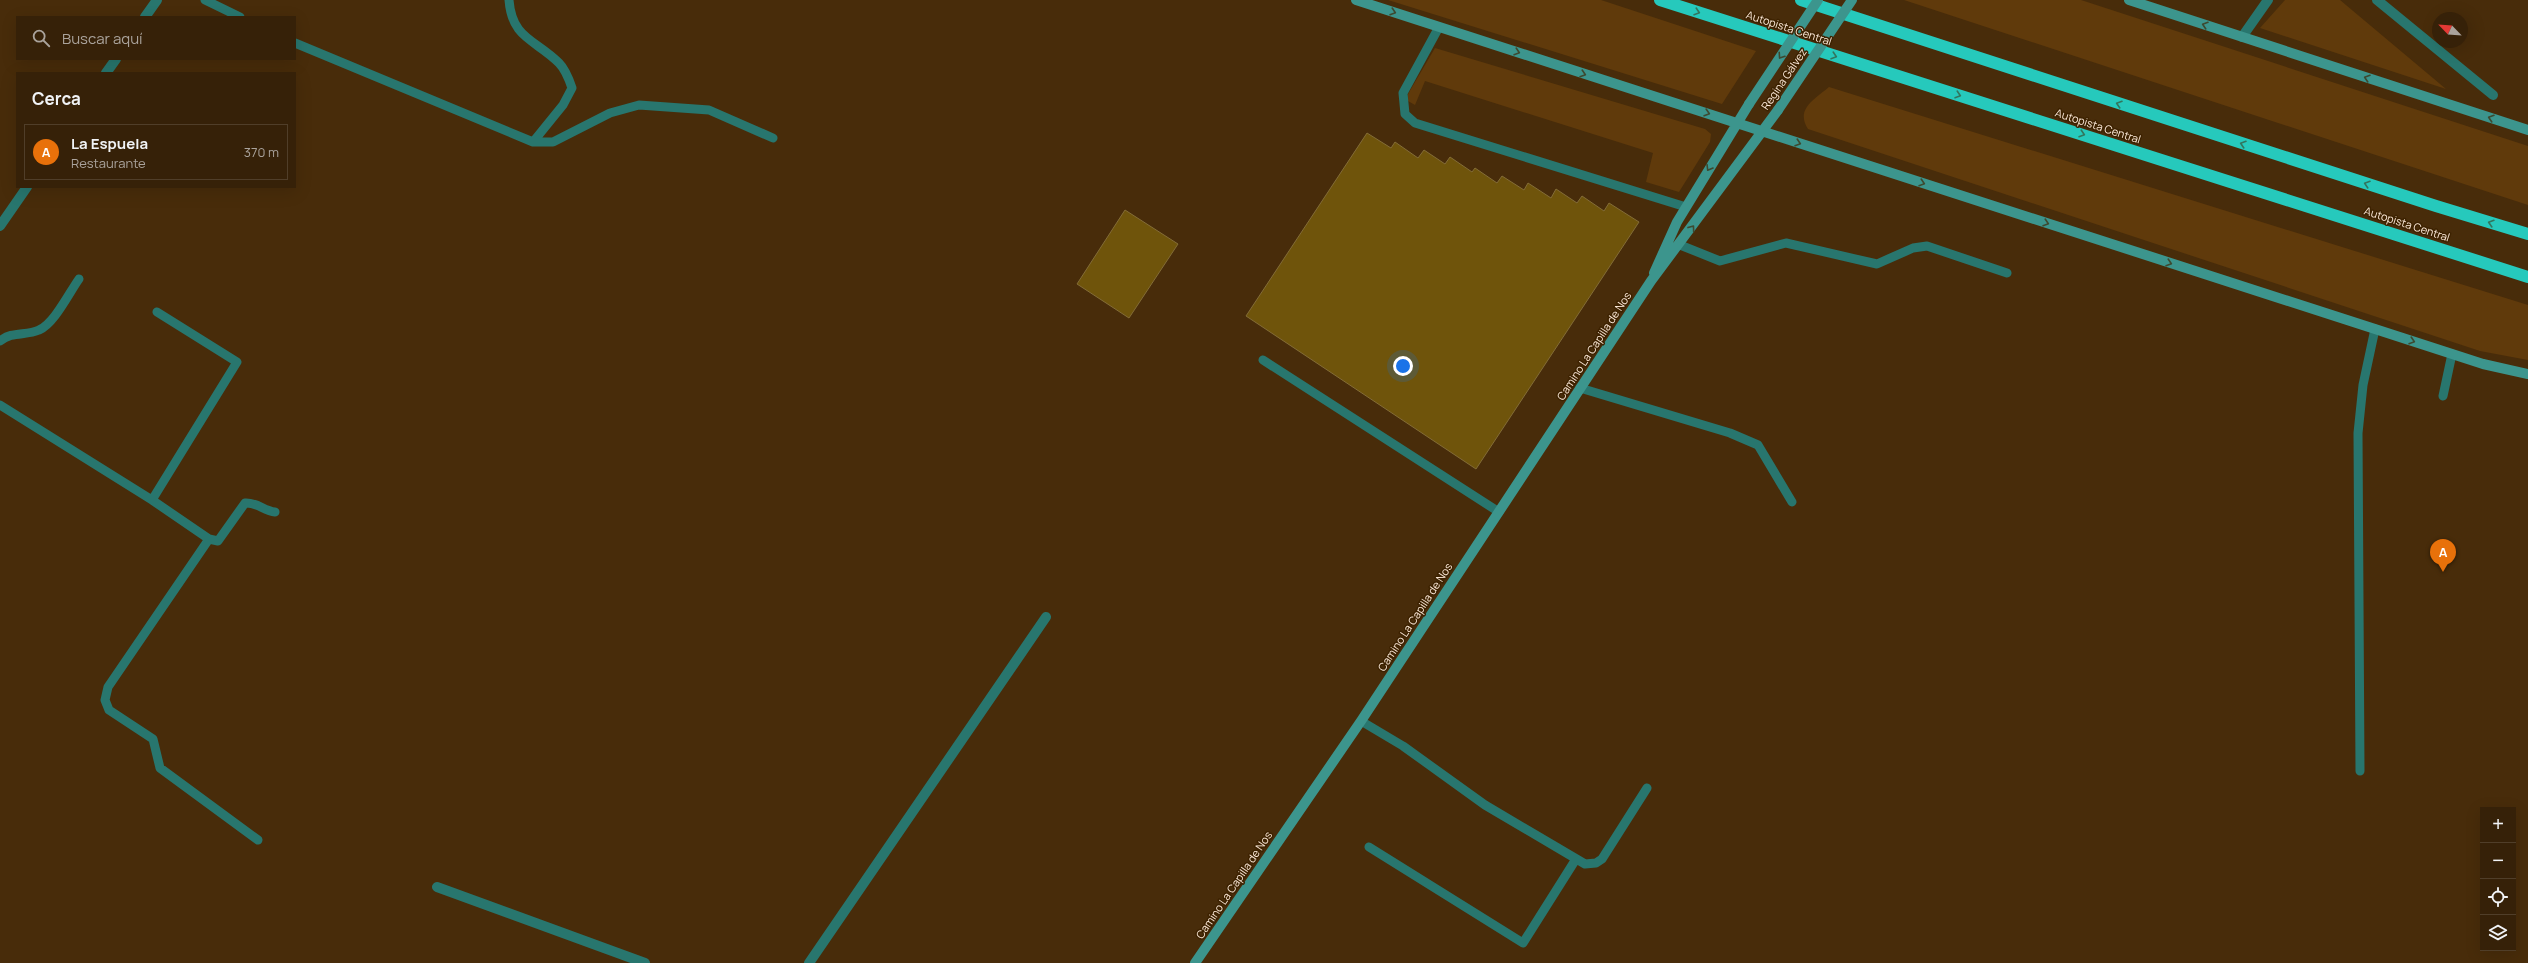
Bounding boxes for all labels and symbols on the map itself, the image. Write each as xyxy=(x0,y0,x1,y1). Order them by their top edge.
one-way arrow xyxy=(1390,7,1397,16)
one-way arrow xyxy=(1693,7,1700,16)
street label: Autopista Central xyxy=(1744,7,1834,48)
north arrow xyxy=(2432,12,2468,48)
one-way arrow xyxy=(2202,21,2209,30)
street label: Regina Gálvez xyxy=(1757,45,1810,112)
one-way arrow xyxy=(1513,48,1520,56)
one-way arrow xyxy=(1831,51,1838,59)
one-way arrow xyxy=(1778,52,1785,59)
one-way arrow xyxy=(1580,69,1587,78)
one-way arrow xyxy=(2364,74,2371,83)
one-way arrow xyxy=(1954,90,1961,99)
one-way arrow xyxy=(2116,100,2123,108)
street label: Autopista Central xyxy=(2053,105,2143,146)
one-way arrow xyxy=(1703,109,1710,117)
one-way arrow xyxy=(2488,114,2495,123)
one-way arrow xyxy=(2078,130,2085,138)
one-way arrow xyxy=(1795,138,1802,147)
one-way arrow xyxy=(2240,140,2247,149)
one-way arrow xyxy=(1706,164,1714,171)
one-way arrow xyxy=(1918,178,1925,187)
one-way arrow xyxy=(2363,180,2370,189)
street label: Autopista Central xyxy=(2362,203,2452,244)
one-way arrow xyxy=(2042,218,2049,227)
one-way arrow xyxy=(2487,219,2494,228)
one-way arrow xyxy=(1687,225,1694,232)
one-way arrow xyxy=(2166,258,2173,267)
street label: Camino La Capilla de Nos xyxy=(1553,288,1634,403)
one-way arrow xyxy=(2408,336,2415,345)
your location xyxy=(1393,356,1413,376)
pin: A xyxy=(2430,539,2456,572)
street label: Camino La Capilla de Nos xyxy=(1374,559,1455,674)
street label: Camino La Capilla de Nos xyxy=(1192,828,1275,941)

